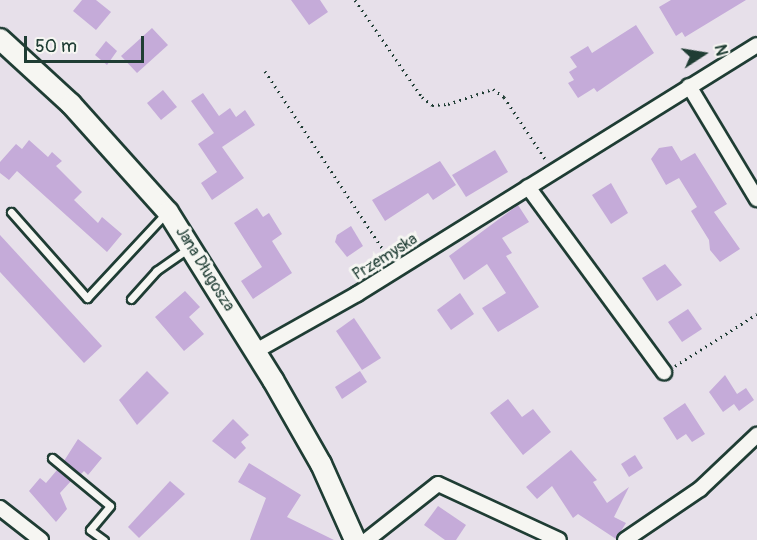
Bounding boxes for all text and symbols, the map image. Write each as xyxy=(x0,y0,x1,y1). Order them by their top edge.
scale bar xyxy=(27,24,147,62)
north arrow xyxy=(673,24,733,84)
text: 50 m xyxy=(35,35,77,58)
text: N xyxy=(710,43,732,58)
street label: Jana Długosza xyxy=(171,223,239,315)
street label: Przemyska xyxy=(349,230,421,284)

